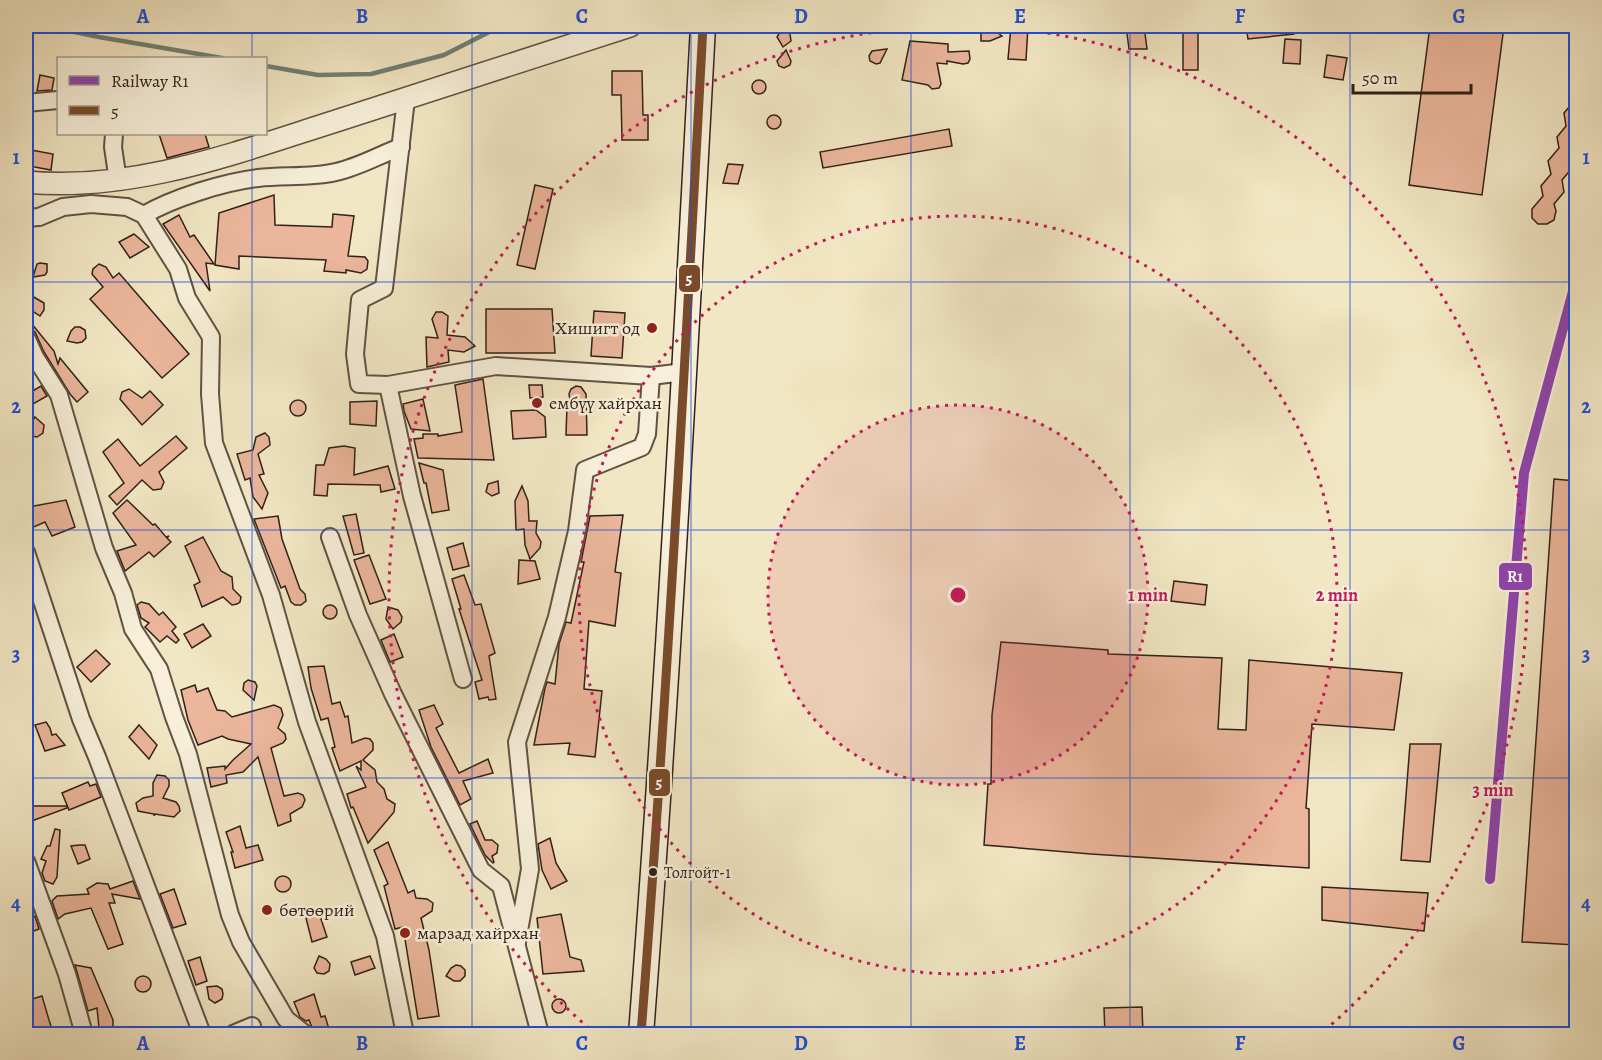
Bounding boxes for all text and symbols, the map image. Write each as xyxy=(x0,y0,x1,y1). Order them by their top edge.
text: A xyxy=(136,3,150,30)
text: B xyxy=(356,3,368,30)
text: C xyxy=(576,3,588,30)
text: D xyxy=(794,3,808,30)
text: E xyxy=(1014,3,1026,30)
text: F xyxy=(1235,3,1246,30)
text: G xyxy=(1452,3,1466,30)
legend xyxy=(57,57,267,135)
scale bar xyxy=(1353,57,1472,95)
text: 50 m xyxy=(1362,66,1398,90)
text: Railway R1 xyxy=(111,69,189,93)
text: 5 xyxy=(111,99,119,123)
text: 1 xyxy=(12,144,20,171)
text: 1 xyxy=(1582,144,1590,171)
line badge: 5 xyxy=(678,264,701,293)
text: 5 xyxy=(686,268,693,290)
place label: Хишигт од xyxy=(555,316,640,340)
marker: Хишигт од xyxy=(645,321,659,335)
place label: ембүү хайрхан xyxy=(549,391,662,415)
text: 2 xyxy=(11,393,21,420)
text: 2 xyxy=(1581,393,1591,420)
marker: ембүү хайрхан xyxy=(530,396,544,410)
line badge: R1 xyxy=(1498,562,1533,591)
text: R1 xyxy=(1507,566,1523,588)
text: 1 min xyxy=(1128,583,1168,607)
text: 2 min xyxy=(1316,583,1358,607)
centre of rings xyxy=(948,585,968,605)
text: 3 xyxy=(12,641,20,668)
text: 3 xyxy=(1582,641,1590,668)
line badge: 5 xyxy=(648,768,671,797)
text: 5 xyxy=(656,772,663,794)
text: 3 min xyxy=(1472,778,1514,802)
place label: Толгойт-1 xyxy=(664,862,731,884)
marker: Толгойт-1 xyxy=(647,866,659,878)
text: 4 xyxy=(11,890,21,917)
text: 4 xyxy=(1581,890,1591,917)
place label: бөтөөрий xyxy=(279,898,355,922)
marker: бөтөөрий xyxy=(260,903,274,917)
place label: марзад хайрхан xyxy=(417,921,539,945)
marker: марзад хайрхан xyxy=(398,926,412,940)
text: A xyxy=(136,1030,150,1057)
text: B xyxy=(356,1030,368,1057)
text: C xyxy=(576,1030,588,1057)
text: D xyxy=(794,1030,808,1057)
text: E xyxy=(1014,1030,1026,1057)
text: F xyxy=(1235,1030,1246,1057)
text: G xyxy=(1452,1030,1466,1057)

